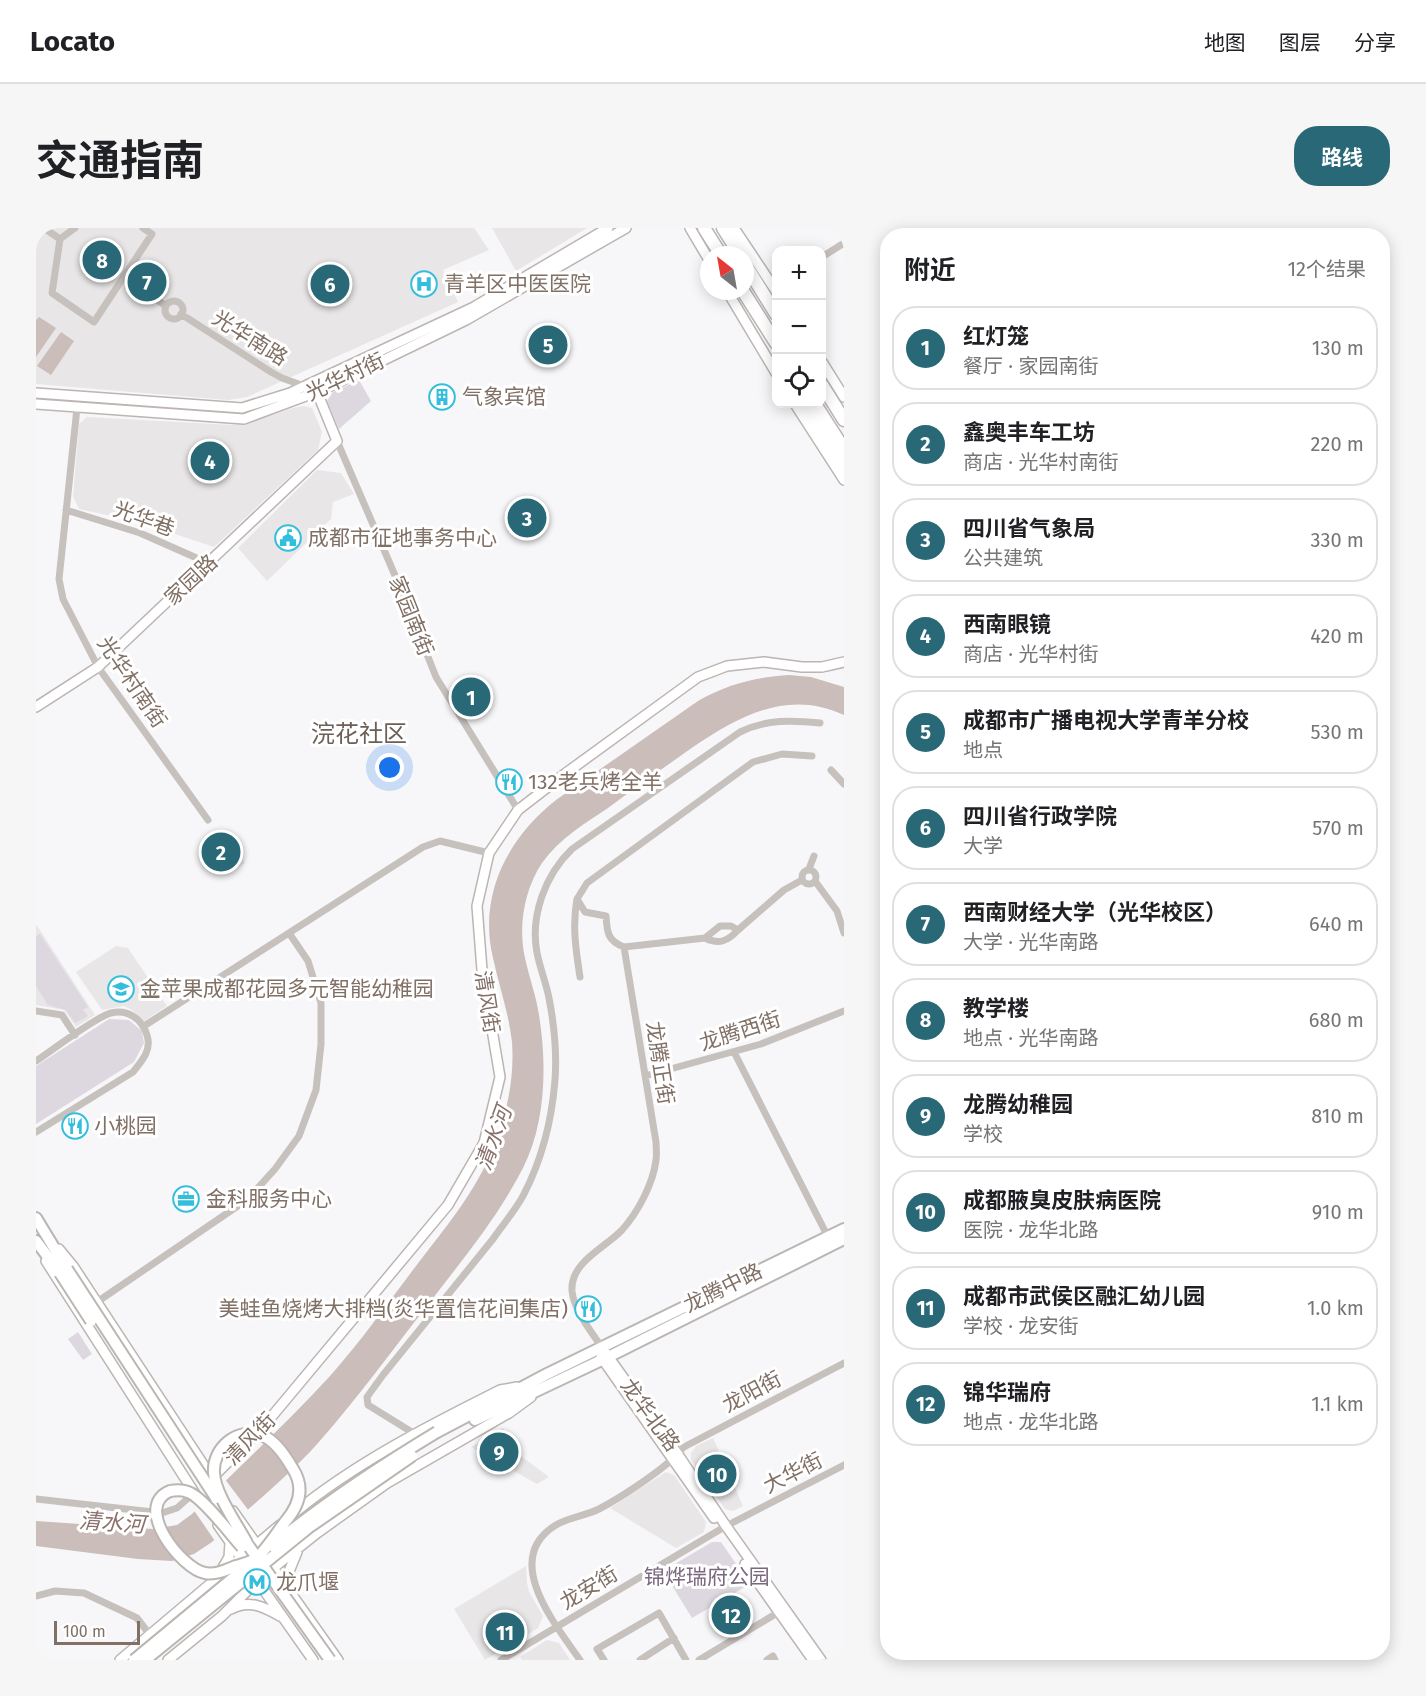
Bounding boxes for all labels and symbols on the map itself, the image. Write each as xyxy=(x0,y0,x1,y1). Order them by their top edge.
pin: 8 xyxy=(82,237,122,282)
north arrow xyxy=(700,246,754,300)
pin: 7 xyxy=(128,260,166,304)
pin: 6 xyxy=(310,262,350,306)
hospital icon: 青羊区中医医院 xyxy=(409,269,439,299)
place label: 青羊区中医医院 xyxy=(444,271,591,297)
street label: 光华南路 xyxy=(207,305,293,371)
pin: 5 xyxy=(528,322,568,368)
street label: 光华村街 xyxy=(301,347,389,407)
building icon: 气象宾馆 xyxy=(427,382,457,412)
place label: 气象宾馆 xyxy=(462,384,546,410)
pin: 4 xyxy=(190,438,230,484)
street label: 光华巷 xyxy=(110,496,178,542)
pin: 3 xyxy=(508,496,546,540)
public building icon: 成都市征地事务中心 xyxy=(273,523,303,553)
place label: 成都市征地事务中心 xyxy=(308,525,497,551)
street label: 家园路 xyxy=(159,549,223,611)
street label: 家园南街 xyxy=(383,572,439,660)
street label: 光华村南街 xyxy=(92,631,172,733)
pin: 1 xyxy=(452,674,490,720)
district label: 浣花社区 xyxy=(311,720,407,748)
your location xyxy=(375,753,404,782)
restaurant icon: 132老兵烤全羊 xyxy=(494,767,524,797)
place label: 132老兵烤全羊 xyxy=(528,769,663,795)
pin: 2 xyxy=(202,830,240,874)
street label: 清风街 xyxy=(469,969,505,1035)
school or university icon: 金苹果成都花园多元智能幼稚园 xyxy=(106,974,136,1004)
place label: 金苹果成都花园多元智能幼稚园 xyxy=(140,976,434,1002)
street label: 龙腾西街 xyxy=(696,1006,784,1056)
street label: 龙腾正街 xyxy=(641,1019,679,1107)
water label: 清水河 xyxy=(469,1099,519,1174)
restaurant icon: 小桃园 xyxy=(60,1111,90,1141)
place label: 小桃园 xyxy=(94,1113,157,1139)
office icon: 金科服务中心 xyxy=(171,1184,201,1214)
place label: 金科服务中心 xyxy=(206,1186,332,1212)
street label: 龙腾中路 xyxy=(680,1258,766,1318)
restaurant icon: 美蛙鱼烧烤大排档(炎华置信花间集店) xyxy=(573,1294,603,1324)
place label: 美蛙鱼烧烤大排档(炎华置信花间集店) xyxy=(218,1296,568,1322)
street label: 龙阳街 xyxy=(718,1366,786,1418)
street label: 龙华北路 xyxy=(615,1373,685,1457)
street label: 清风街 xyxy=(219,1407,281,1471)
pin: 9 xyxy=(480,1430,518,1474)
street label: 大华街 xyxy=(759,1447,827,1499)
pin: 10 xyxy=(698,1452,736,1496)
water label: 清水河 xyxy=(78,1507,150,1539)
street label: 龙安街 xyxy=(555,1561,623,1615)
park label: 锦烨瑞府公园 xyxy=(644,1564,770,1590)
metro station icon: 龙爪堰 xyxy=(242,1567,272,1597)
place label: 龙爪堰 xyxy=(276,1569,339,1595)
pin: 12 xyxy=(712,1592,750,1638)
pin: 11 xyxy=(486,1610,524,1654)
scale bar xyxy=(54,1618,140,1646)

